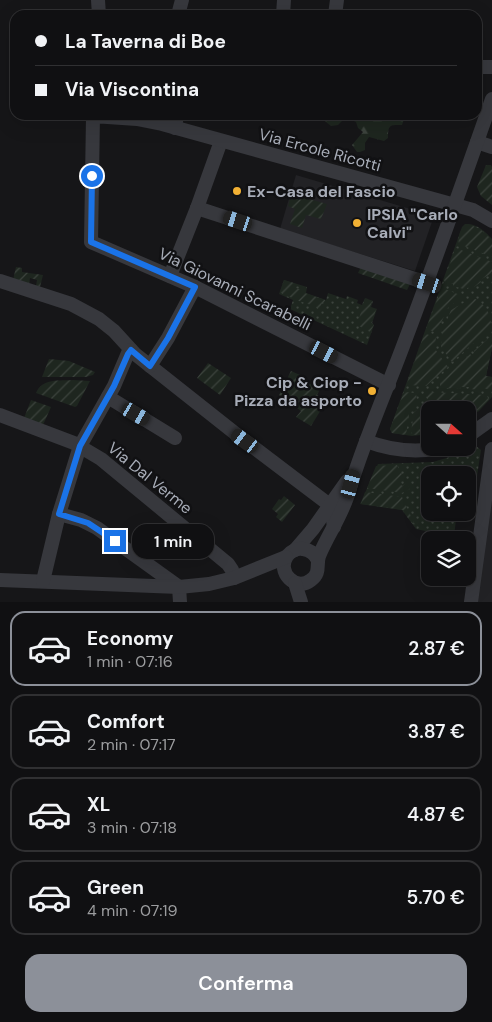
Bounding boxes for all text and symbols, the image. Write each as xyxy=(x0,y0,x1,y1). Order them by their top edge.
text: La Taverna di Boe xyxy=(65,29,226,54)
text: Via Viscontina xyxy=(65,77,199,102)
street label: Via Ercole Ricotti xyxy=(257,124,383,176)
route start xyxy=(81,165,103,187)
place label: Ex-Casa del Fascio xyxy=(247,181,396,202)
marker: Ex-Casa del Fascio xyxy=(231,185,243,197)
place label: IPSIA "Carlo Calvi" xyxy=(367,204,458,243)
car xyxy=(221,209,254,233)
marker: IPSIA "Carlo Calvi" xyxy=(351,217,363,229)
street label: Via Giovanni Scarabelli xyxy=(155,243,315,335)
car xyxy=(410,271,443,295)
car xyxy=(307,339,340,365)
place label: Cip & Ciop - Pizza da asporto xyxy=(234,372,362,411)
marker: Cip & Ciop - Pizza da asporto xyxy=(366,385,378,397)
car xyxy=(119,400,152,428)
north arrow xyxy=(421,401,476,456)
map controls xyxy=(421,401,476,586)
car xyxy=(228,426,261,456)
street label: Via Dal Verme xyxy=(103,437,197,519)
button: locate xyxy=(421,466,476,521)
car xyxy=(339,468,362,500)
callout: 1 min xyxy=(132,524,215,558)
route end xyxy=(104,530,126,552)
text: 1 min xyxy=(154,531,192,552)
button: layers xyxy=(421,531,476,586)
icon: car xyxy=(27,626,72,671)
text: Economy xyxy=(87,626,174,651)
text: 2.87 € xyxy=(408,636,465,661)
text: 1 min · 07:16 xyxy=(87,651,173,672)
icon: car xyxy=(27,709,72,754)
text: Comfort xyxy=(87,709,165,734)
text: 3.87 € xyxy=(408,719,465,744)
text: 2 min · 07:17 xyxy=(87,734,175,755)
icon: car xyxy=(27,792,72,837)
text: XL xyxy=(87,792,110,817)
text: 4.87 € xyxy=(407,802,465,827)
text: 3 min · 07:18 xyxy=(87,817,177,838)
icon: car xyxy=(27,875,72,920)
text: Green xyxy=(87,875,144,900)
text: 5.70 € xyxy=(407,885,465,910)
text: 4 min · 07:19 xyxy=(87,900,177,921)
button: Conferma xyxy=(25,954,467,1012)

